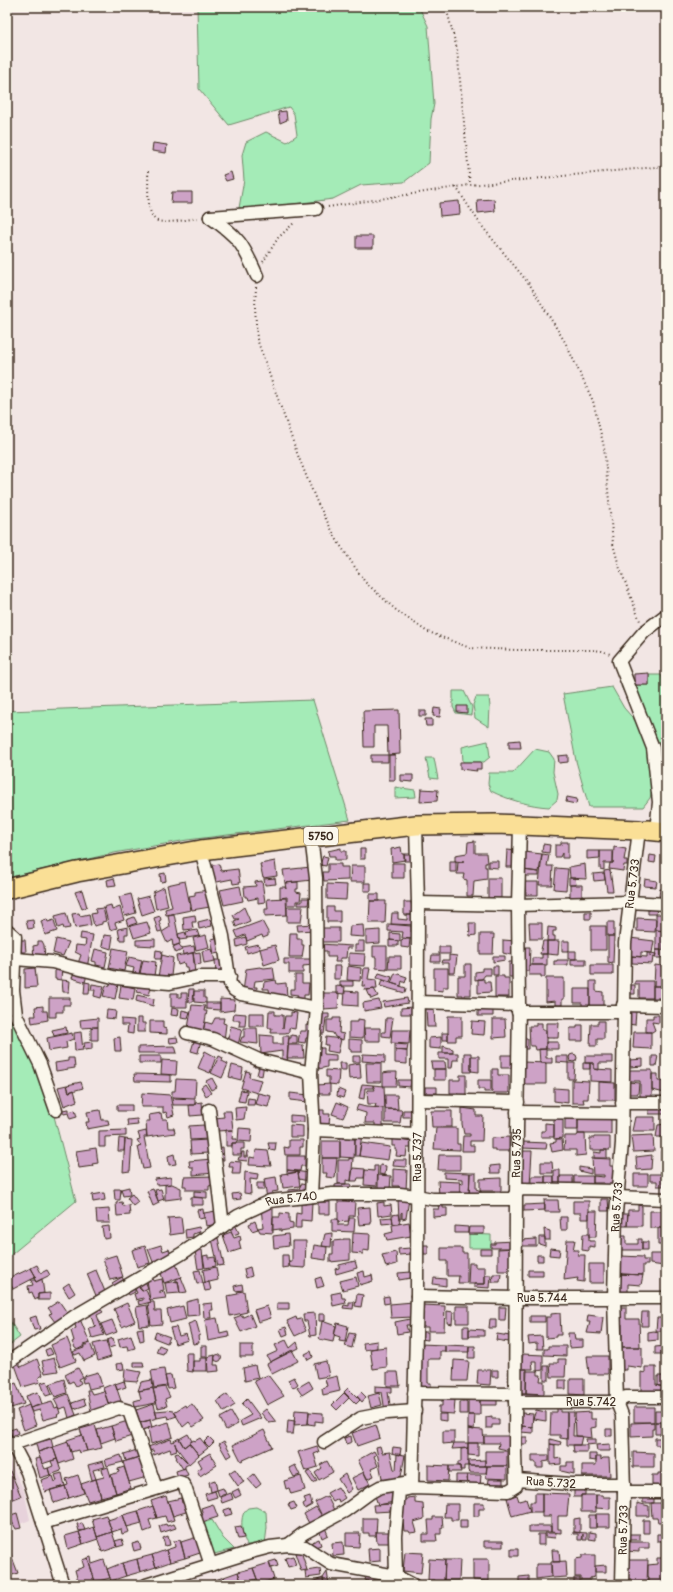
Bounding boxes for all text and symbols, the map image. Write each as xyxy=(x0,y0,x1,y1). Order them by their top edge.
road number: 5750 xyxy=(304,827,338,845)
street label: Rua 5.733 xyxy=(622,858,643,910)
street label: Rua 5.735 xyxy=(509,1128,525,1178)
street label: Rua 5.737 xyxy=(410,1132,425,1182)
street label: Rua 5.733 xyxy=(609,1181,627,1232)
street label: Rua 5.740 xyxy=(263,1189,318,1210)
street label: Rua 5.744 xyxy=(517,1291,567,1306)
street label: Rua 5.742 xyxy=(566,1395,616,1410)
street label: Rua 5.732 xyxy=(525,1474,576,1492)
street label: Rua 5.733 xyxy=(616,1505,632,1555)

